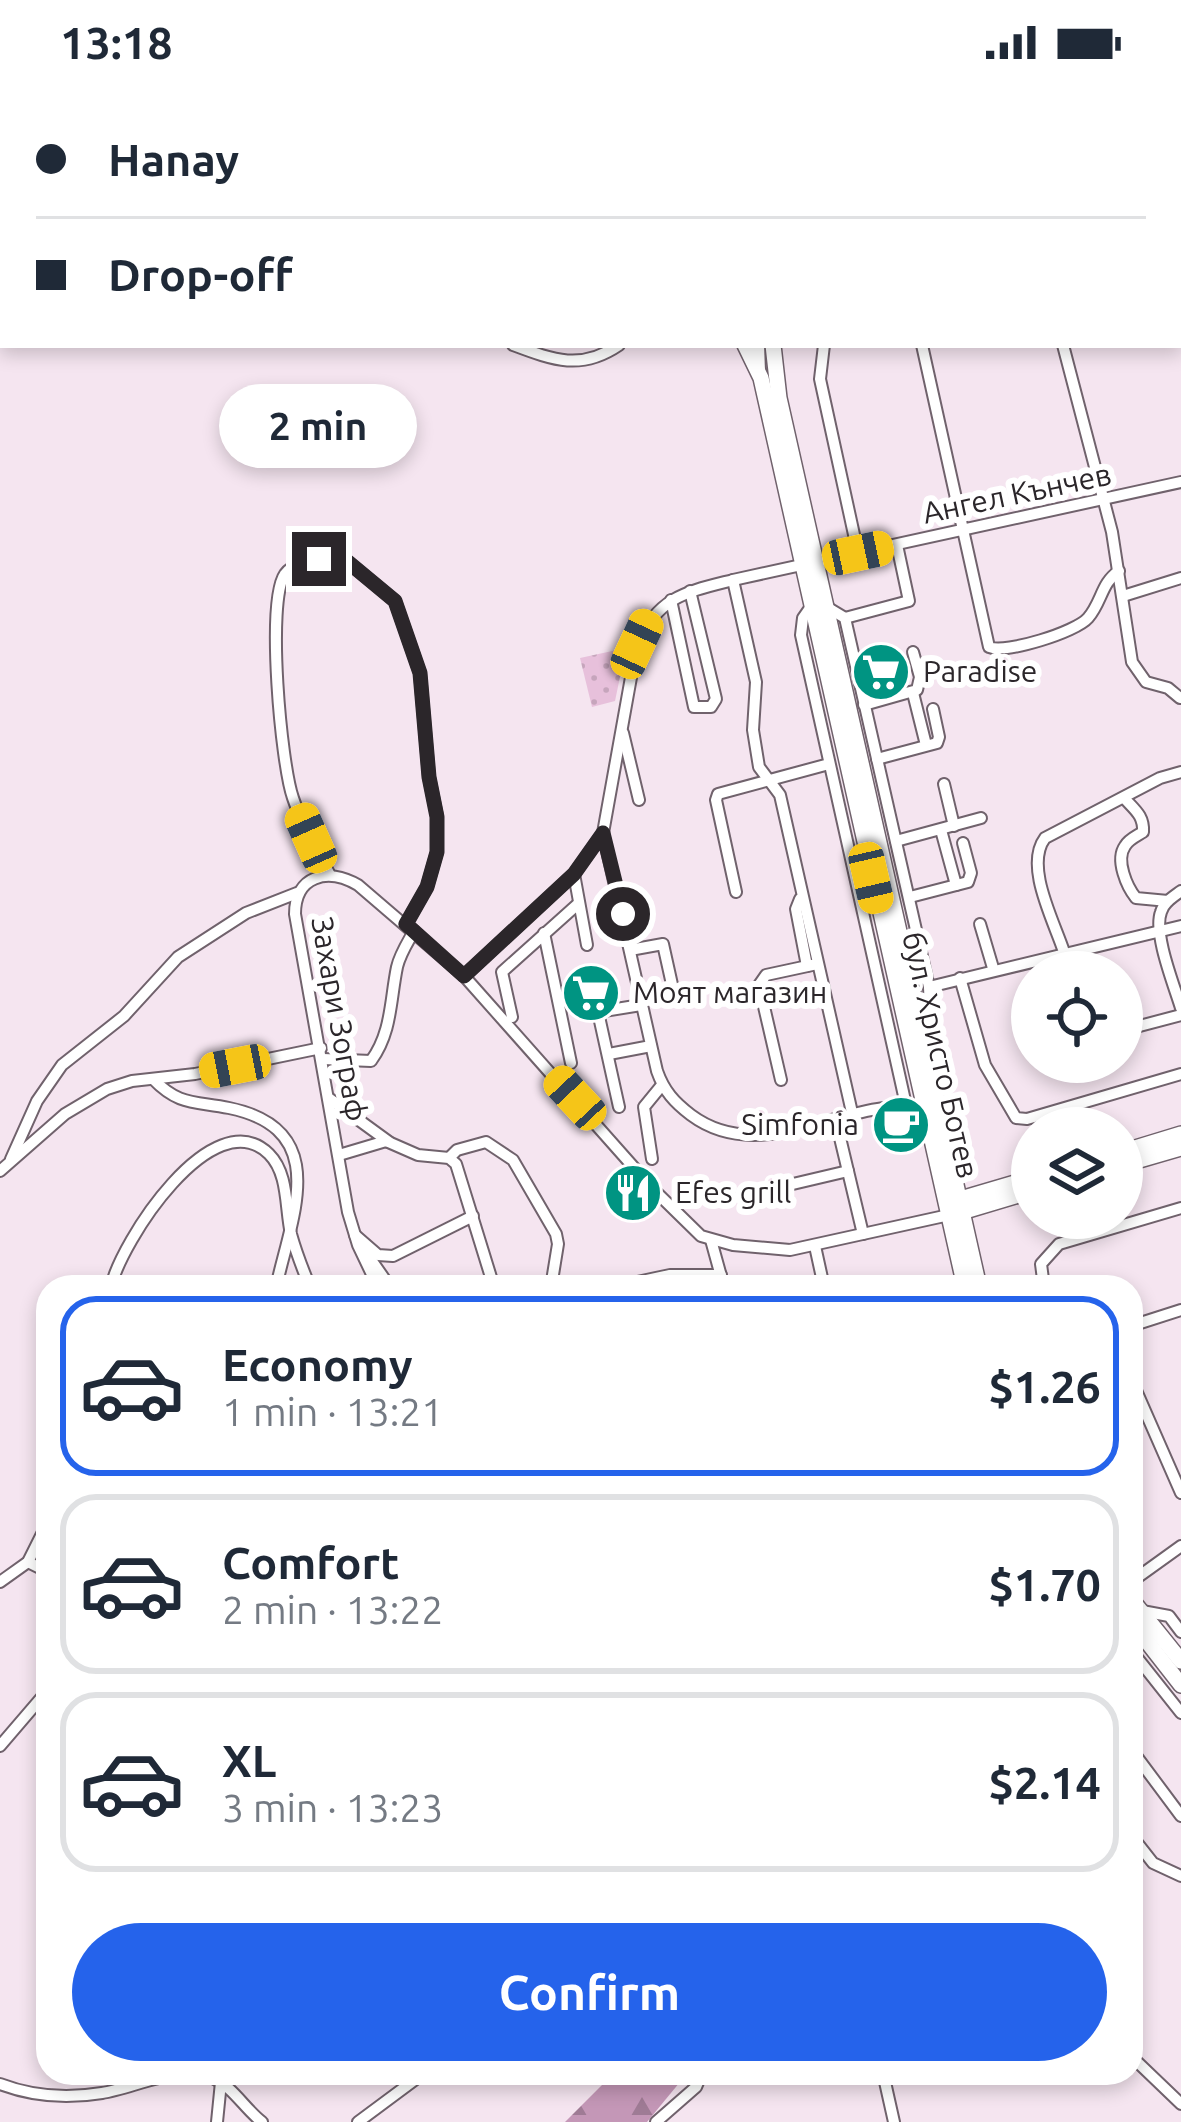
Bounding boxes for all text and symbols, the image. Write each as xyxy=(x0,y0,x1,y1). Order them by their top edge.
text: 13:18 xyxy=(60,17,173,68)
text: Hanay xyxy=(108,134,239,185)
text: Drop-off xyxy=(108,249,293,300)
callout: 2 min xyxy=(220,385,418,469)
text: 2 min xyxy=(269,404,367,447)
street label: Ангел Кънчев xyxy=(919,456,1114,530)
car xyxy=(819,528,897,578)
route end xyxy=(292,532,346,586)
car xyxy=(605,604,669,684)
supermarket icon: Paradise xyxy=(850,641,912,703)
place label: Paradise xyxy=(923,654,1037,688)
car xyxy=(280,798,342,878)
car xyxy=(845,839,897,917)
route start xyxy=(596,887,650,941)
street label: Захари Зограф xyxy=(305,914,375,1124)
street label: бул. Христо Ботев xyxy=(896,928,986,1181)
map controls xyxy=(1011,951,1143,1239)
button: locate xyxy=(1011,951,1143,1083)
supermarket icon: Моят магазин xyxy=(560,962,622,1024)
place label: Моят магазин xyxy=(633,975,827,1009)
car xyxy=(196,1041,274,1091)
car xyxy=(537,1059,613,1137)
cafe icon: Simfonia xyxy=(870,1094,932,1156)
place label: Simfonia xyxy=(741,1107,859,1141)
button: layers xyxy=(1011,1107,1143,1239)
restaurant icon: Efes grill xyxy=(602,1162,664,1224)
place label: Efes grill xyxy=(675,1175,791,1209)
icon: car xyxy=(78,1332,186,1440)
text: Economy xyxy=(222,1339,413,1390)
text: $1.26 xyxy=(988,1361,1101,1412)
text: 1 min · 13:21 xyxy=(222,1390,443,1433)
icon: car xyxy=(78,1530,186,1638)
text: Comfort xyxy=(222,1537,399,1588)
text: $1.70 xyxy=(988,1559,1101,1610)
text: 2 min · 13:22 xyxy=(222,1588,443,1631)
icon: car xyxy=(78,1728,186,1836)
text: XL xyxy=(222,1735,276,1786)
text: $2.14 xyxy=(988,1757,1101,1808)
text: 3 min · 13:23 xyxy=(222,1786,443,1829)
button: Confirm xyxy=(72,1923,1107,2061)

